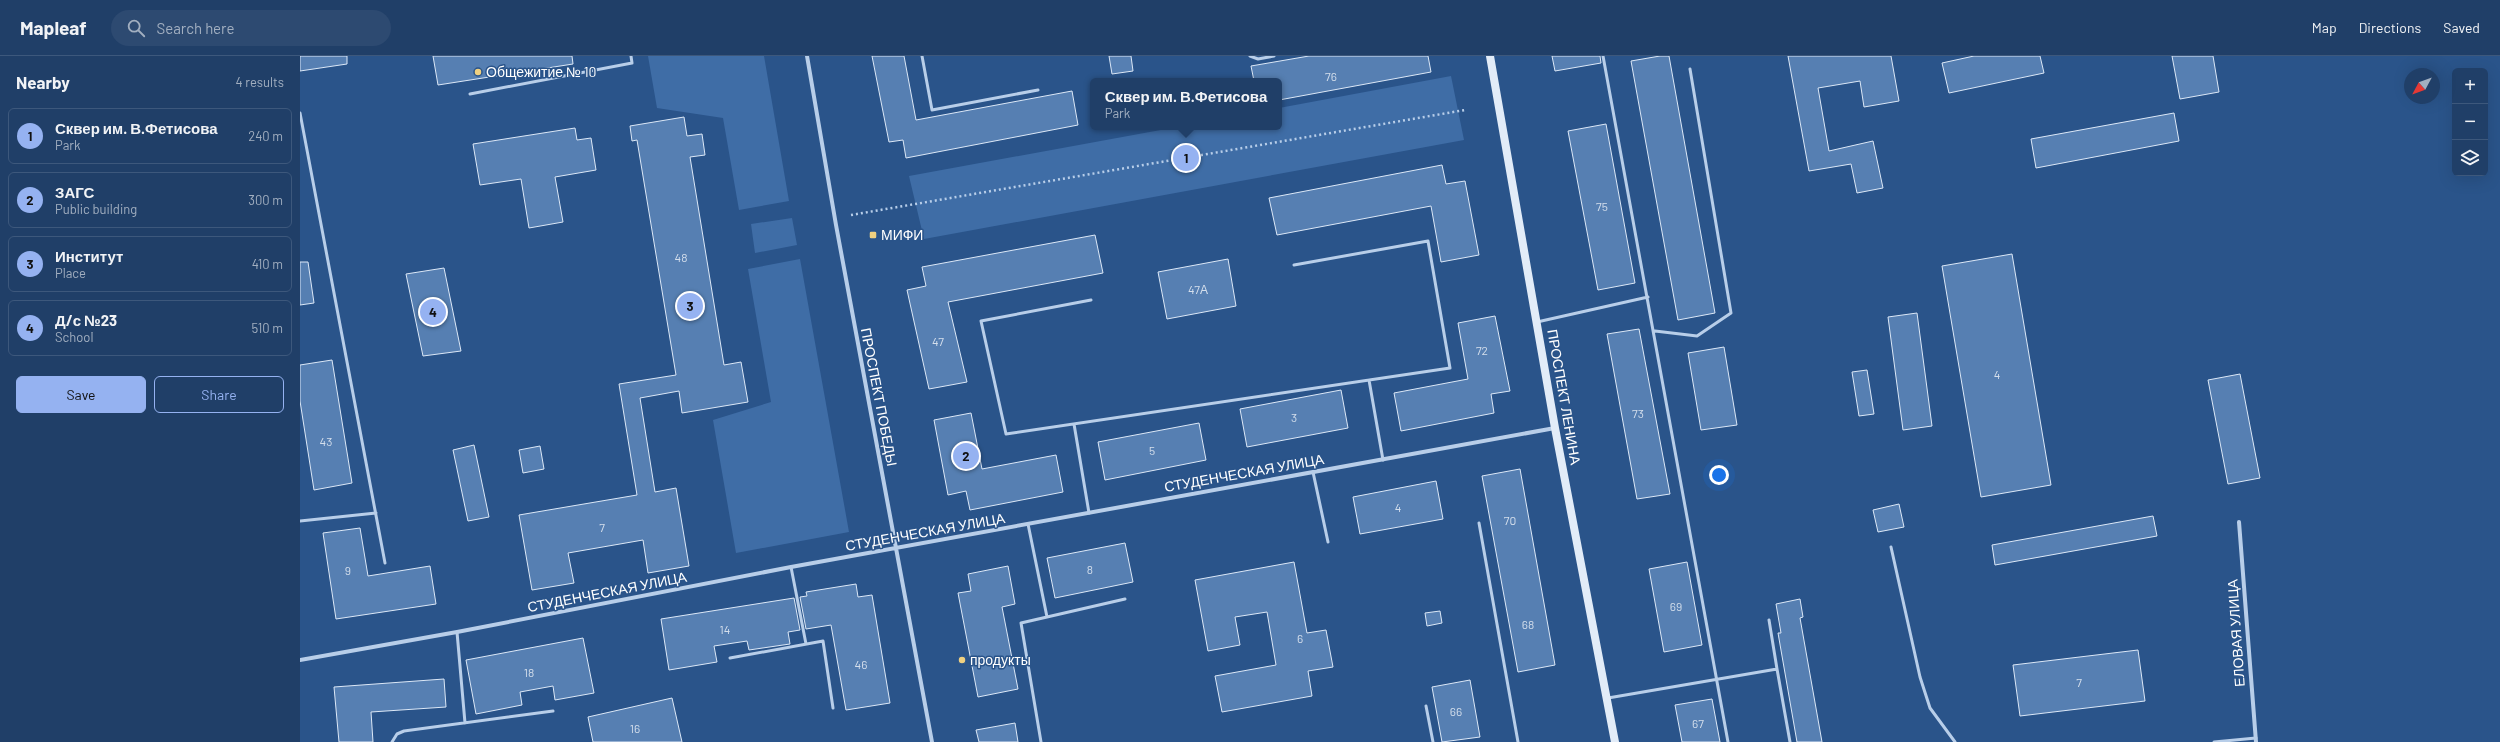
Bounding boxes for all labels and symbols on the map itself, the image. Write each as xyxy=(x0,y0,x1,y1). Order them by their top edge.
place label: Общежитие № 10 xyxy=(486,63,597,80)
marker: Общежитие № 10 xyxy=(473,67,483,77)
north arrow xyxy=(2404,68,2440,104)
house number: 76 xyxy=(1325,69,1337,83)
pin: 1 xyxy=(1173,143,1199,173)
house number: 75 xyxy=(1596,199,1608,213)
place label: МИФИ xyxy=(881,226,923,243)
marker: МИФИ xyxy=(868,230,878,240)
house number: 48 xyxy=(675,250,687,264)
house number: 47А xyxy=(1188,282,1208,296)
pin: 3 xyxy=(677,291,703,321)
pin: 4 xyxy=(420,297,446,327)
street label: ПРОСПЕКТ ПОБЕДЫ xyxy=(858,326,901,467)
street label: ПРОСПЕКТ ЛЕНИНА xyxy=(1544,328,1585,467)
house number: 47 xyxy=(932,334,944,348)
house number: 72 xyxy=(1476,343,1488,357)
house number: 4 xyxy=(1994,367,2000,381)
house number: 73 xyxy=(1632,406,1644,420)
house number: 3 xyxy=(1291,410,1297,424)
house number: 43 xyxy=(320,434,332,448)
pin: 2 xyxy=(953,441,979,471)
house number: 5 xyxy=(1149,443,1155,457)
street label: СТУДЕНЧЕСКАЯ УЛИЦА xyxy=(1163,450,1326,495)
your location xyxy=(1709,465,1729,485)
house number: 4 xyxy=(1395,500,1401,514)
street label: СТУДЕНЧЕСКАЯ УЛИЦА xyxy=(844,509,1007,554)
house number: 70 xyxy=(1504,513,1516,527)
house number: 7 xyxy=(599,520,605,534)
house number: 8 xyxy=(1087,562,1093,576)
house number: 9 xyxy=(345,563,351,577)
street label: СТУДЕНЧЕСКАЯ УЛИЦА xyxy=(526,568,689,615)
street label: ЕЛОВАЯ УЛИЦА xyxy=(2223,578,2248,687)
house number: 69 xyxy=(1670,599,1682,613)
house number: 68 xyxy=(1522,617,1534,631)
house number: 14 xyxy=(720,622,730,636)
house number: 6 xyxy=(1297,631,1303,645)
place label: продукты xyxy=(970,651,1031,668)
marker: продукты xyxy=(957,655,967,665)
house number: 46 xyxy=(855,657,867,671)
house number: 18 xyxy=(524,665,534,679)
house number: 7 xyxy=(2076,675,2082,689)
house number: 66 xyxy=(1450,704,1462,718)
house number: 67 xyxy=(1692,716,1704,730)
house number: 16 xyxy=(630,721,640,735)

